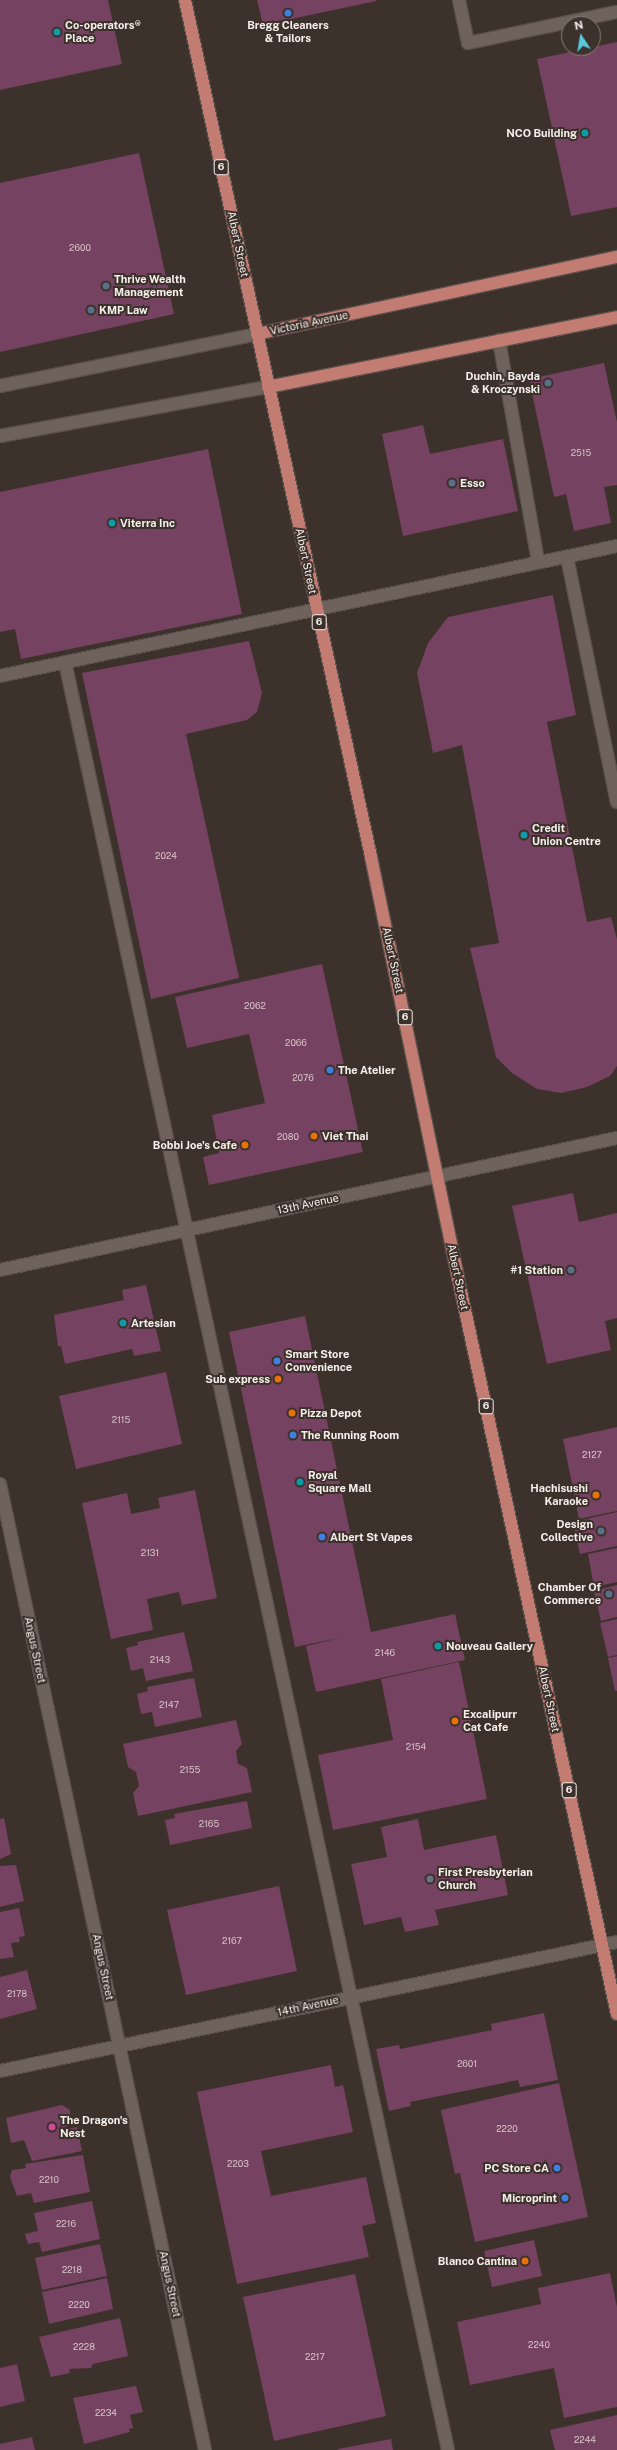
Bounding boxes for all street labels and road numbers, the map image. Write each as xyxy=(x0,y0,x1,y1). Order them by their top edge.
road number: 6 xyxy=(213,159,229,175)
street label: Albert Street xyxy=(225,210,251,278)
street label: Victoria Avenue xyxy=(269,308,349,338)
street label: Albert Street xyxy=(293,527,319,595)
road number: 6 xyxy=(311,614,327,630)
street label: Albert Street xyxy=(380,926,406,994)
road number: 6 xyxy=(397,1009,413,1025)
street label: 13th Avenue xyxy=(276,1191,340,1217)
street label: Albert Street xyxy=(445,1243,471,1311)
road number: 6 xyxy=(478,1398,494,1414)
street label: Angus Street xyxy=(22,1616,48,1684)
street label: Albert Street xyxy=(536,1665,562,1733)
road number: 6 xyxy=(561,1782,577,1798)
street label: Angus Street xyxy=(90,1933,116,2001)
street label: 14th Avenue xyxy=(276,1993,340,2019)
street label: Angus Street xyxy=(157,2250,183,2318)

